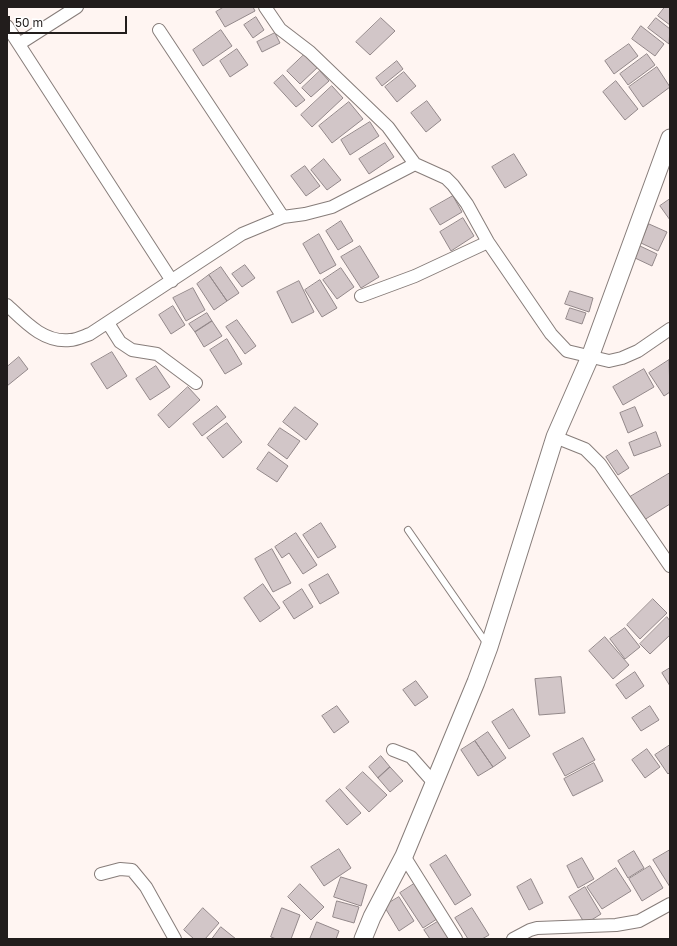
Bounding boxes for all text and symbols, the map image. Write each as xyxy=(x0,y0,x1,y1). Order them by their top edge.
scale bar xyxy=(10,8,129,34)
text: 50 m xyxy=(15,15,43,30)

